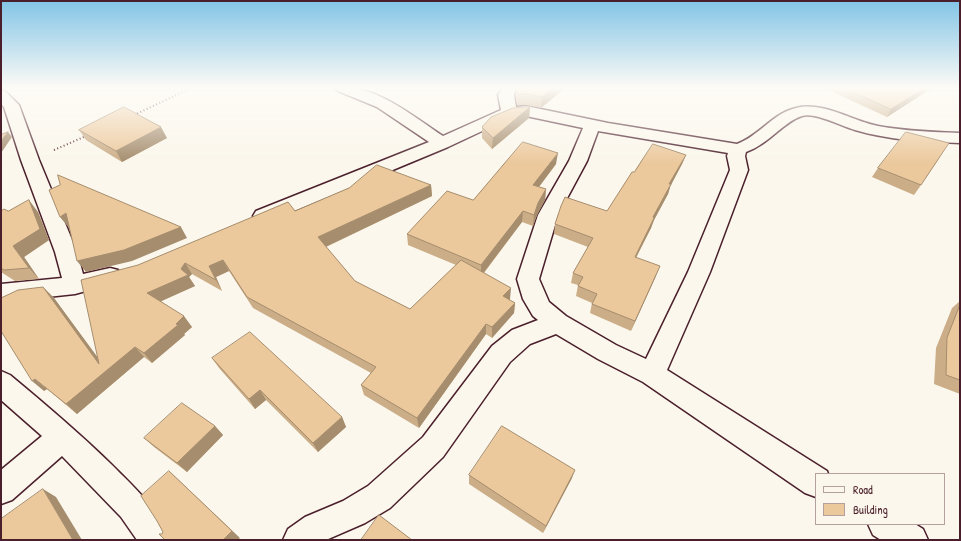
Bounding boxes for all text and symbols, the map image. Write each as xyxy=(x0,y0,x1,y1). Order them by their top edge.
legend xyxy=(815,473,945,525)
text: Road xyxy=(853,481,873,498)
text: Building xyxy=(853,501,888,518)

